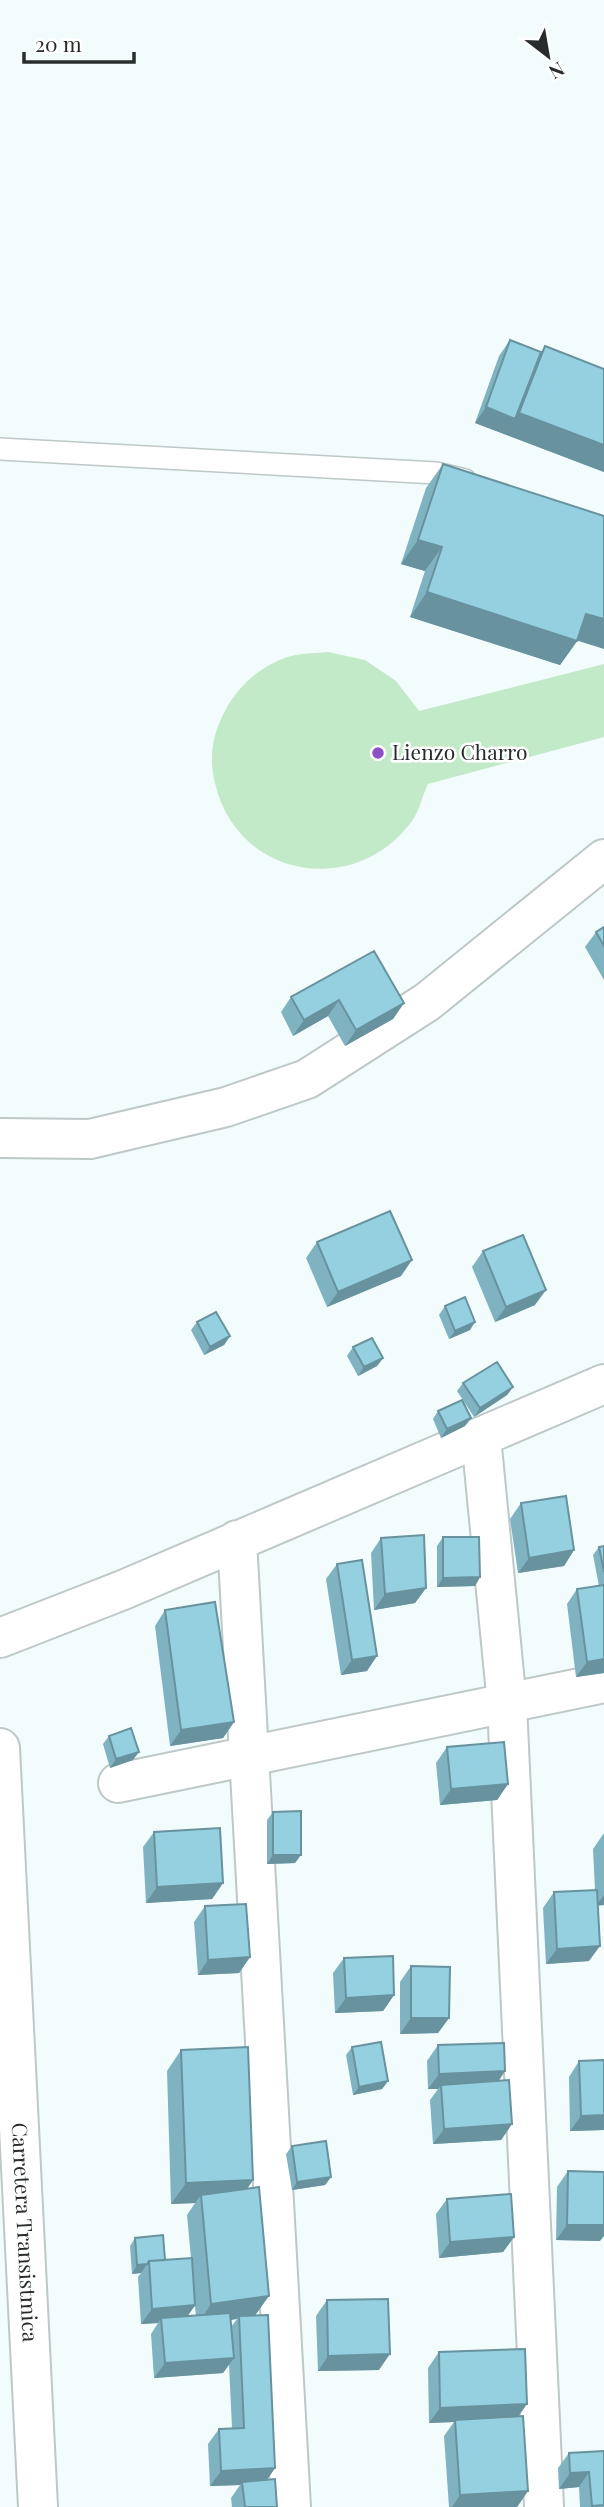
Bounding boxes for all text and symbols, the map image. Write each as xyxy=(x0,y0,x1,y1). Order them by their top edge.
scale bar xyxy=(24,21,135,65)
north arrow xyxy=(513,21,583,91)
text: 20 m xyxy=(35,29,82,57)
text: N xyxy=(544,57,570,86)
place label: Lienzo Charro xyxy=(392,737,527,765)
marker: Lienzo Charro xyxy=(370,745,386,761)
street label: Carretera Transistmica xyxy=(7,2122,46,2343)

